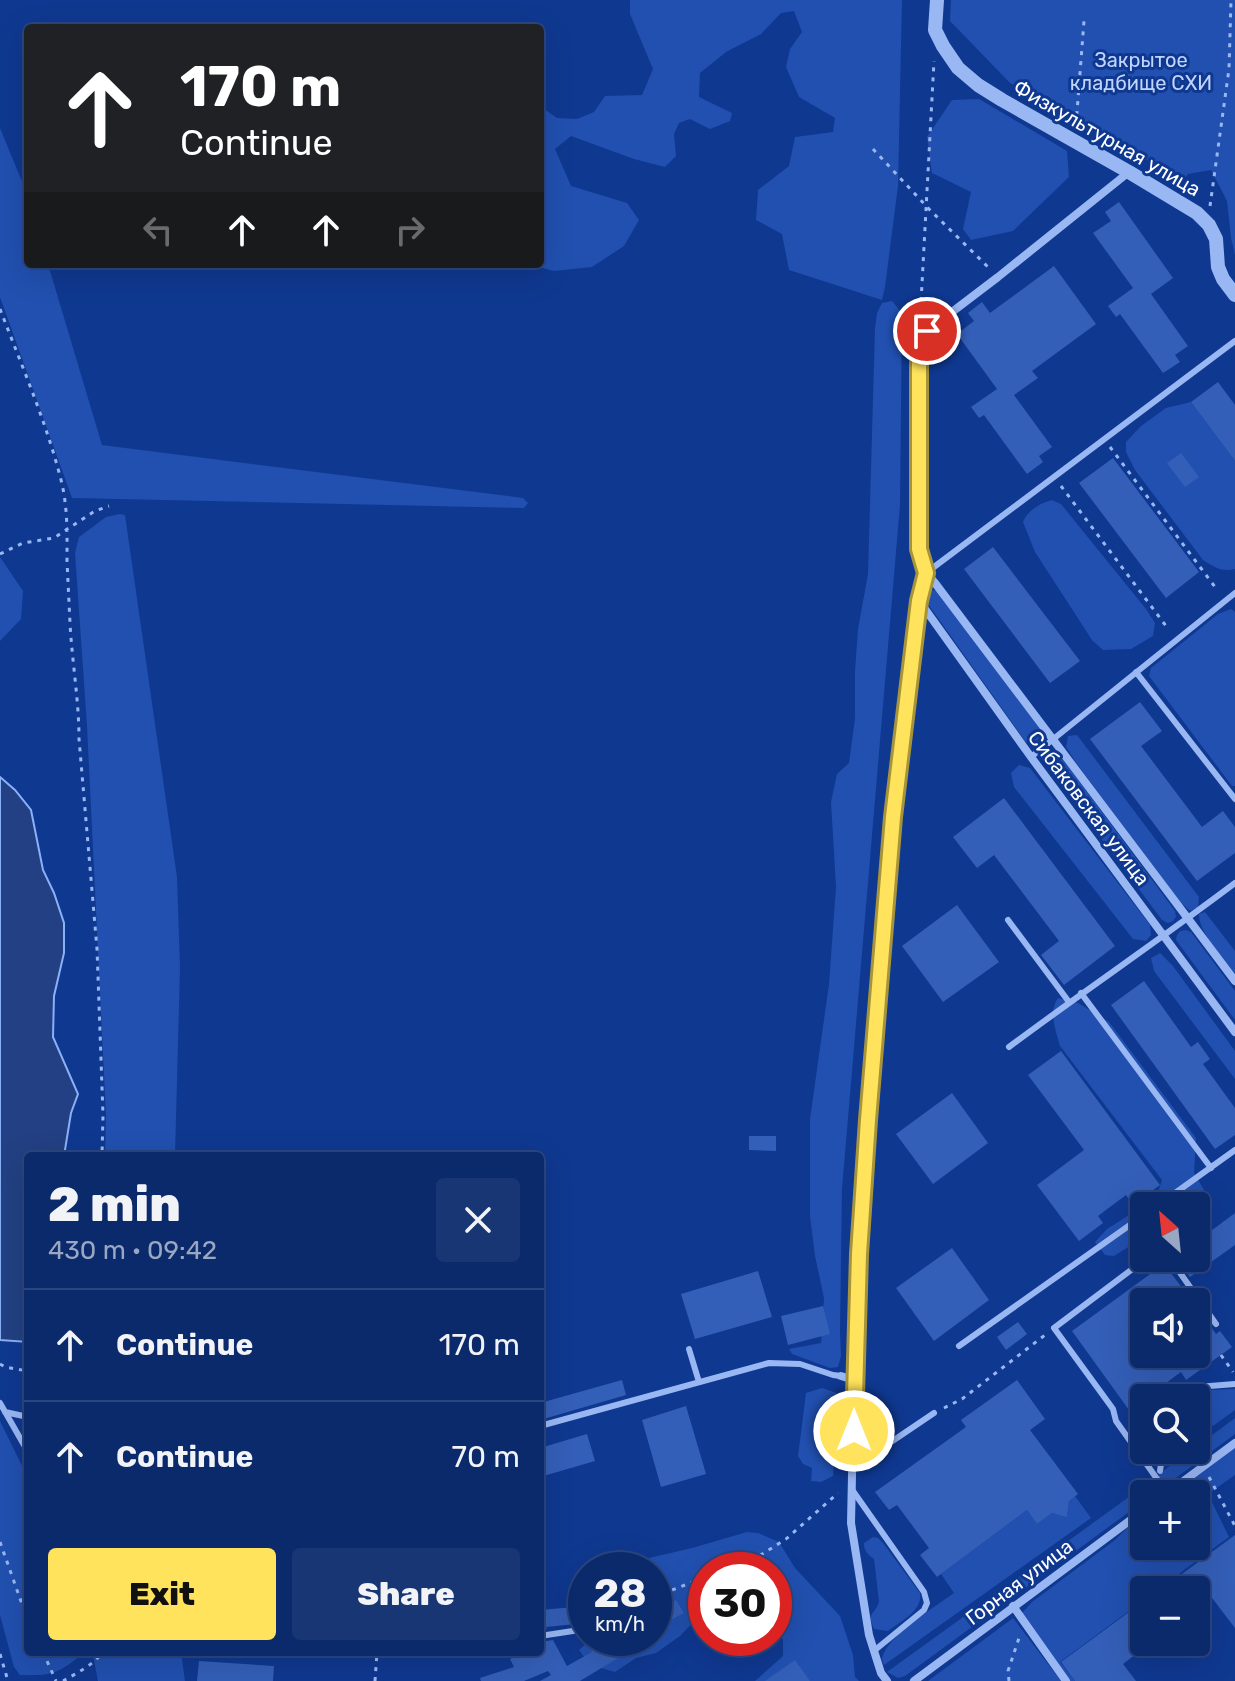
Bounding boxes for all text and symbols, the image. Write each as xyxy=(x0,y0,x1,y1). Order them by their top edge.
park label: Закрытое кладбище СХИ xyxy=(1070,48,1212,95)
text: 170 m xyxy=(180,54,341,120)
icon: ahead xyxy=(48,56,152,160)
street label: Физкультурная улица xyxy=(1009,75,1205,201)
text: Continue xyxy=(180,121,333,164)
icon: left xyxy=(136,208,180,252)
icon: ahead xyxy=(220,208,264,252)
icon: ahead xyxy=(304,208,348,252)
icon: right xyxy=(388,208,432,252)
pin xyxy=(893,297,961,365)
icon: arrive xyxy=(905,309,949,353)
street label: Сибаковская улица xyxy=(1023,726,1155,890)
text: 2 min xyxy=(48,1176,181,1233)
button: close xyxy=(436,1178,520,1262)
north arrow xyxy=(1130,1192,1210,1272)
map controls xyxy=(1130,1192,1210,1656)
text: 430 m · 09:42 xyxy=(48,1235,217,1266)
button: sound xyxy=(1130,1288,1210,1368)
icon: ahead xyxy=(48,1323,92,1367)
text: Continue xyxy=(116,1327,253,1363)
text: 170 m xyxy=(439,1327,520,1363)
button: search xyxy=(1130,1384,1210,1464)
position arrow xyxy=(812,1389,896,1473)
icon: ahead xyxy=(48,1435,92,1479)
text: Continue xyxy=(116,1439,253,1475)
text: 70 m xyxy=(452,1439,520,1475)
button: + xyxy=(1130,1480,1210,1560)
street label: Горная улица xyxy=(961,1534,1077,1630)
button: Exit xyxy=(48,1548,276,1640)
button: Share xyxy=(292,1548,520,1640)
speed limit sign: 30 xyxy=(688,1552,792,1656)
text: 28 xyxy=(593,1570,647,1617)
button: − xyxy=(1130,1576,1210,1656)
text: km/h xyxy=(595,1612,645,1636)

